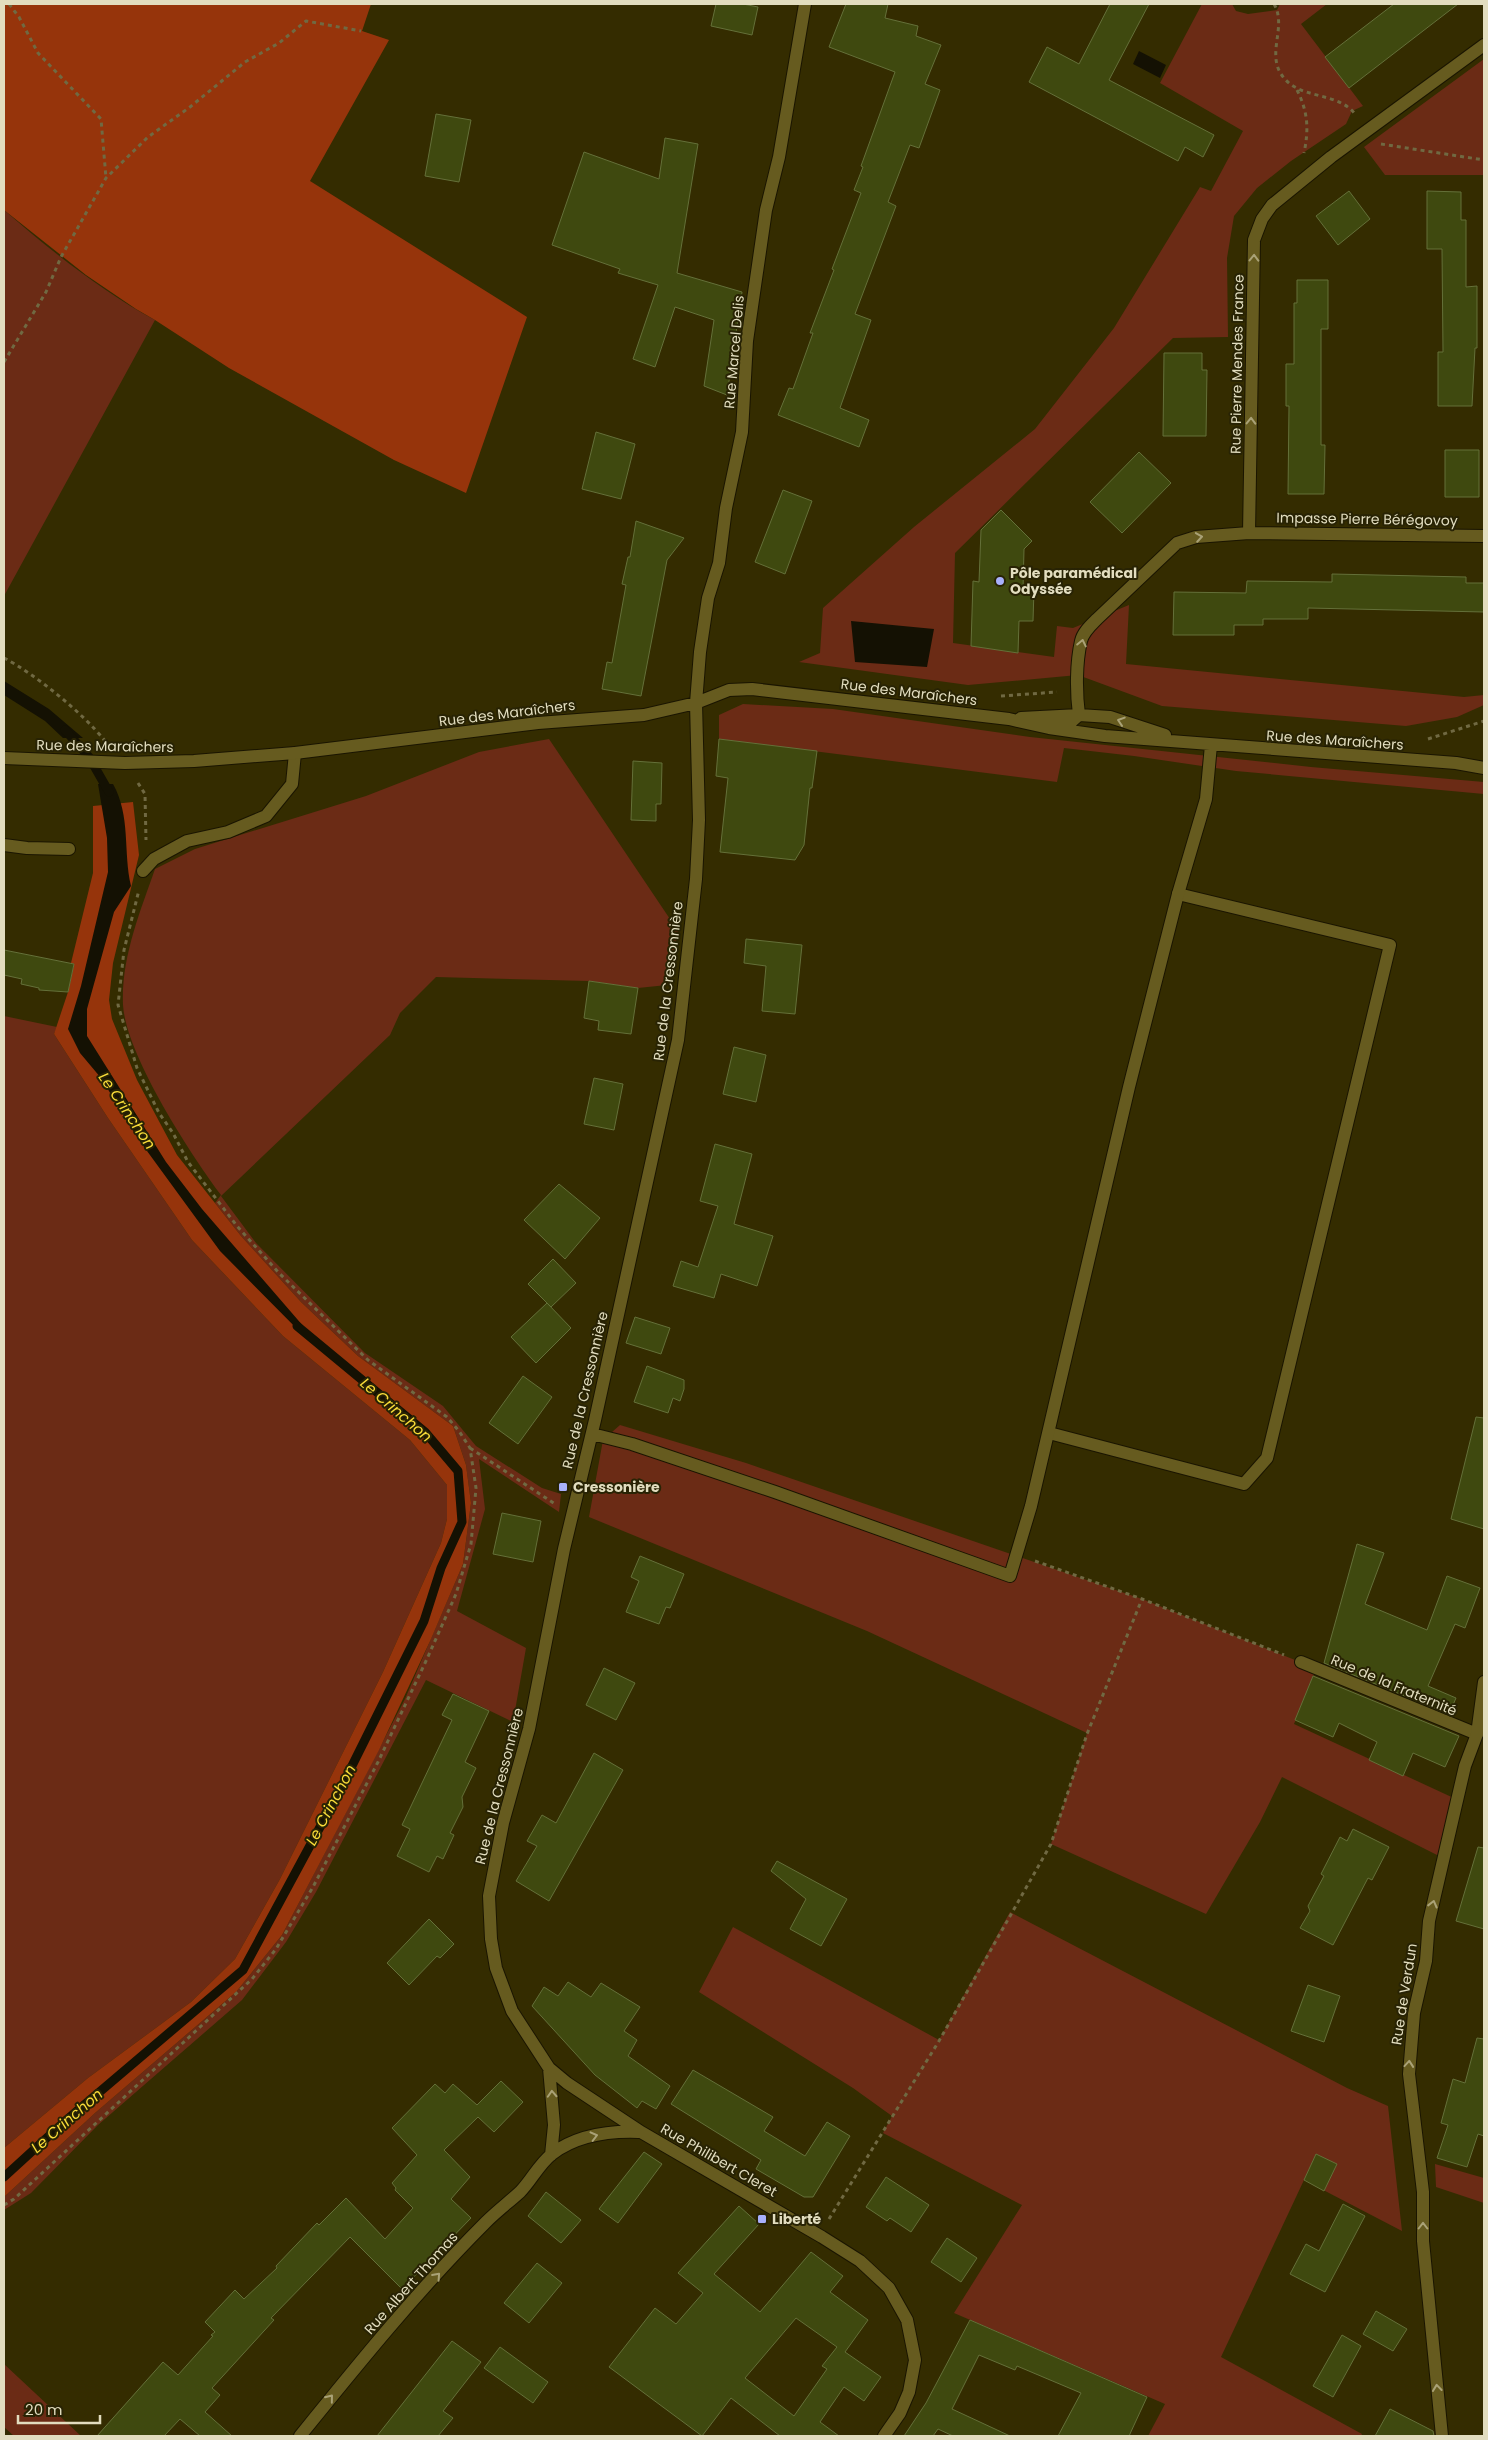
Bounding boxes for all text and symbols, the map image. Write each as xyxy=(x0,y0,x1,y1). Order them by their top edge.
one-way arrow xyxy=(1248,254,1259,262)
street label: Rue Pierre Mendes France xyxy=(1225,274,1249,454)
street label: Rue Marcel Delis xyxy=(719,294,749,410)
one-way arrow xyxy=(1245,416,1256,424)
street label: Impasse Pierre Bérégovoy xyxy=(1276,507,1458,531)
one-way arrow xyxy=(1196,532,1204,543)
place label: Pôle paramédical Odyssée xyxy=(1010,563,1137,599)
marker: Pôle paramédical Odyssée xyxy=(994,575,1006,587)
one-way arrow xyxy=(1076,639,1087,647)
street label: Rue des Maraîchers xyxy=(840,674,978,710)
street label: Rue des Maraîchers xyxy=(438,695,576,731)
one-way arrow xyxy=(1117,717,1126,727)
street label: Rue des Maraîchers xyxy=(1266,725,1404,755)
street label: Rue des Maraîchers xyxy=(36,735,174,757)
street label: Rue de la Cressonnière xyxy=(648,900,688,1062)
water label: Le Crinchon xyxy=(94,1068,161,1153)
street label: Rue de la Cressonnière xyxy=(557,1309,613,1471)
water label: Le Crinchon xyxy=(356,1373,437,1447)
place label: Cressonière xyxy=(573,1477,660,1497)
marker: Cressonière xyxy=(557,1481,569,1493)
street label: Rue de la Fraternité xyxy=(1328,1649,1460,1721)
street label: Rue de la Cressonnière xyxy=(470,1705,528,1866)
water label: Le Crinchon xyxy=(300,1761,361,1849)
one-way arrow xyxy=(1427,1900,1438,1909)
street label: Rue de Verdun xyxy=(1386,1942,1422,2046)
one-way arrow xyxy=(1404,2060,1415,2068)
water label: Le Crinchon xyxy=(26,2084,107,2158)
one-way arrow xyxy=(547,2089,558,2097)
street label: Rue Philibert Cleret xyxy=(657,2118,781,2202)
one-way arrow xyxy=(589,2131,598,2142)
place label: Liberté xyxy=(772,2209,822,2229)
marker: Liberté xyxy=(756,2213,768,2225)
one-way arrow xyxy=(1418,2222,1428,2230)
street label: Rue Albert Thomas xyxy=(360,2227,462,2339)
one-way arrow xyxy=(431,2272,440,2281)
one-way arrow xyxy=(1432,2383,1443,2391)
scale bar xyxy=(18,2392,100,2424)
one-way arrow xyxy=(325,2395,334,2404)
text: 20 m xyxy=(25,2399,63,2420)

